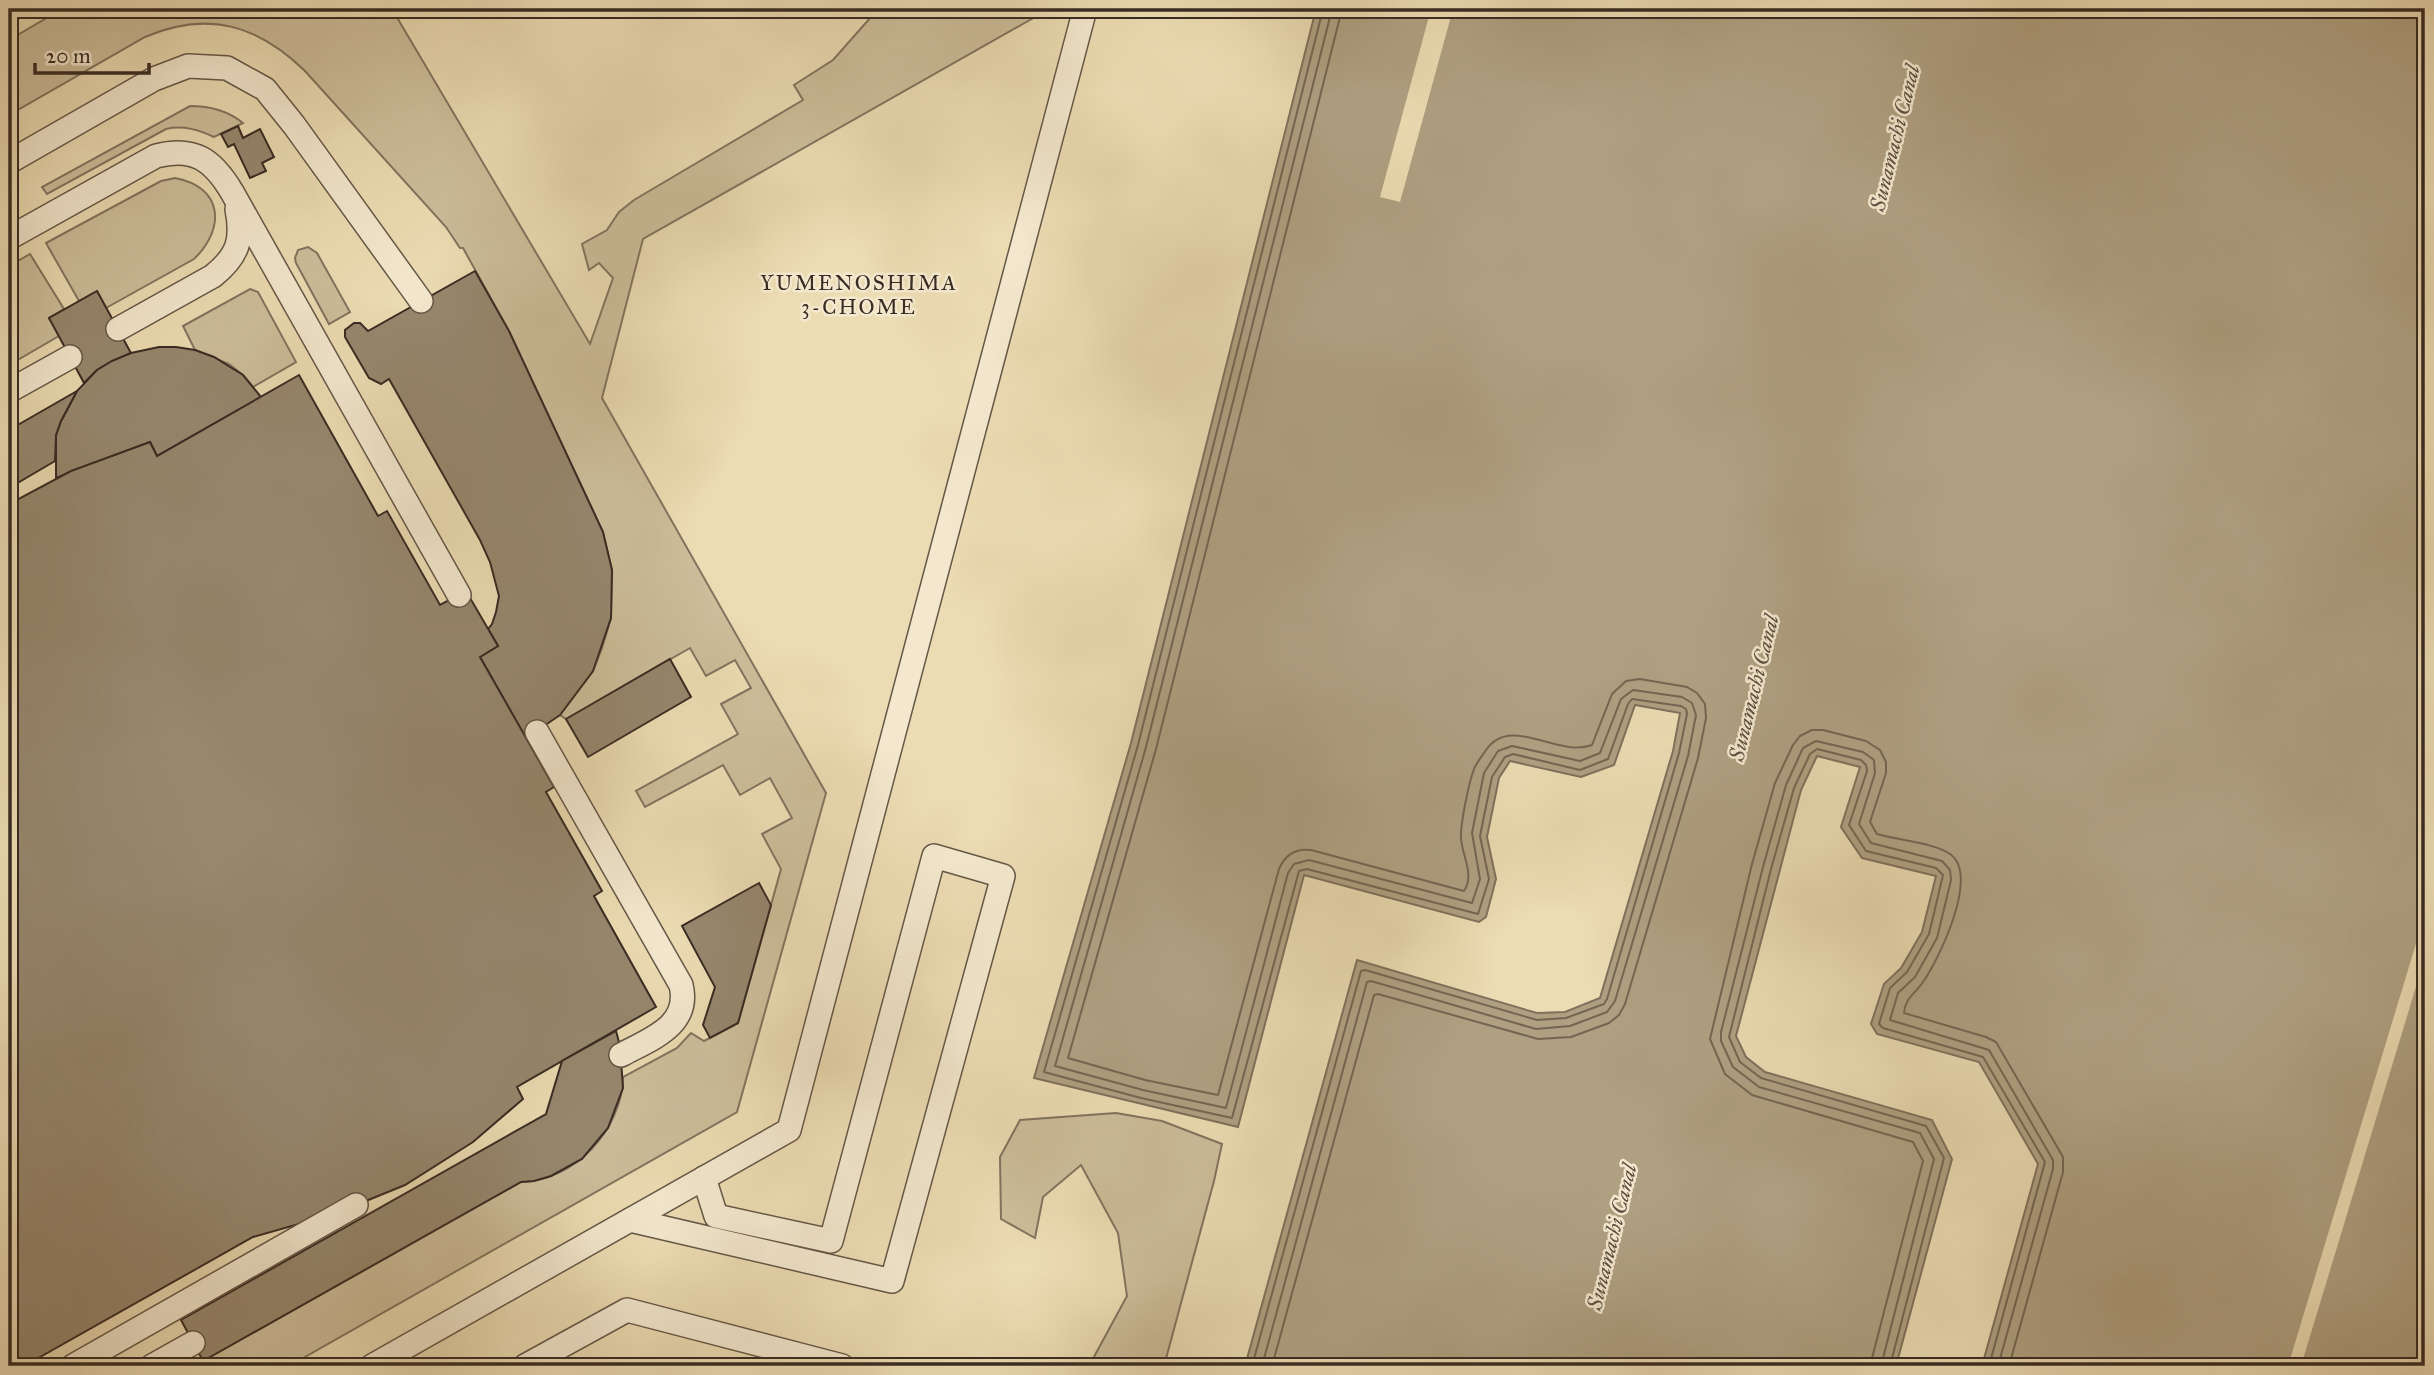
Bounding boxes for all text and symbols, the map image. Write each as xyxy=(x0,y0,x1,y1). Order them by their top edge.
scale bar xyxy=(35,32,149,76)
text: 20 m xyxy=(46,43,91,69)
water label: Sunamachi Canal xyxy=(1864,60,1926,215)
district label: YUMENOSHIMA 3-CHOME xyxy=(760,270,958,320)
water label: Sunamachi Canal xyxy=(1723,610,1785,765)
water label: Sunamachi Canal xyxy=(1581,1159,1643,1314)

